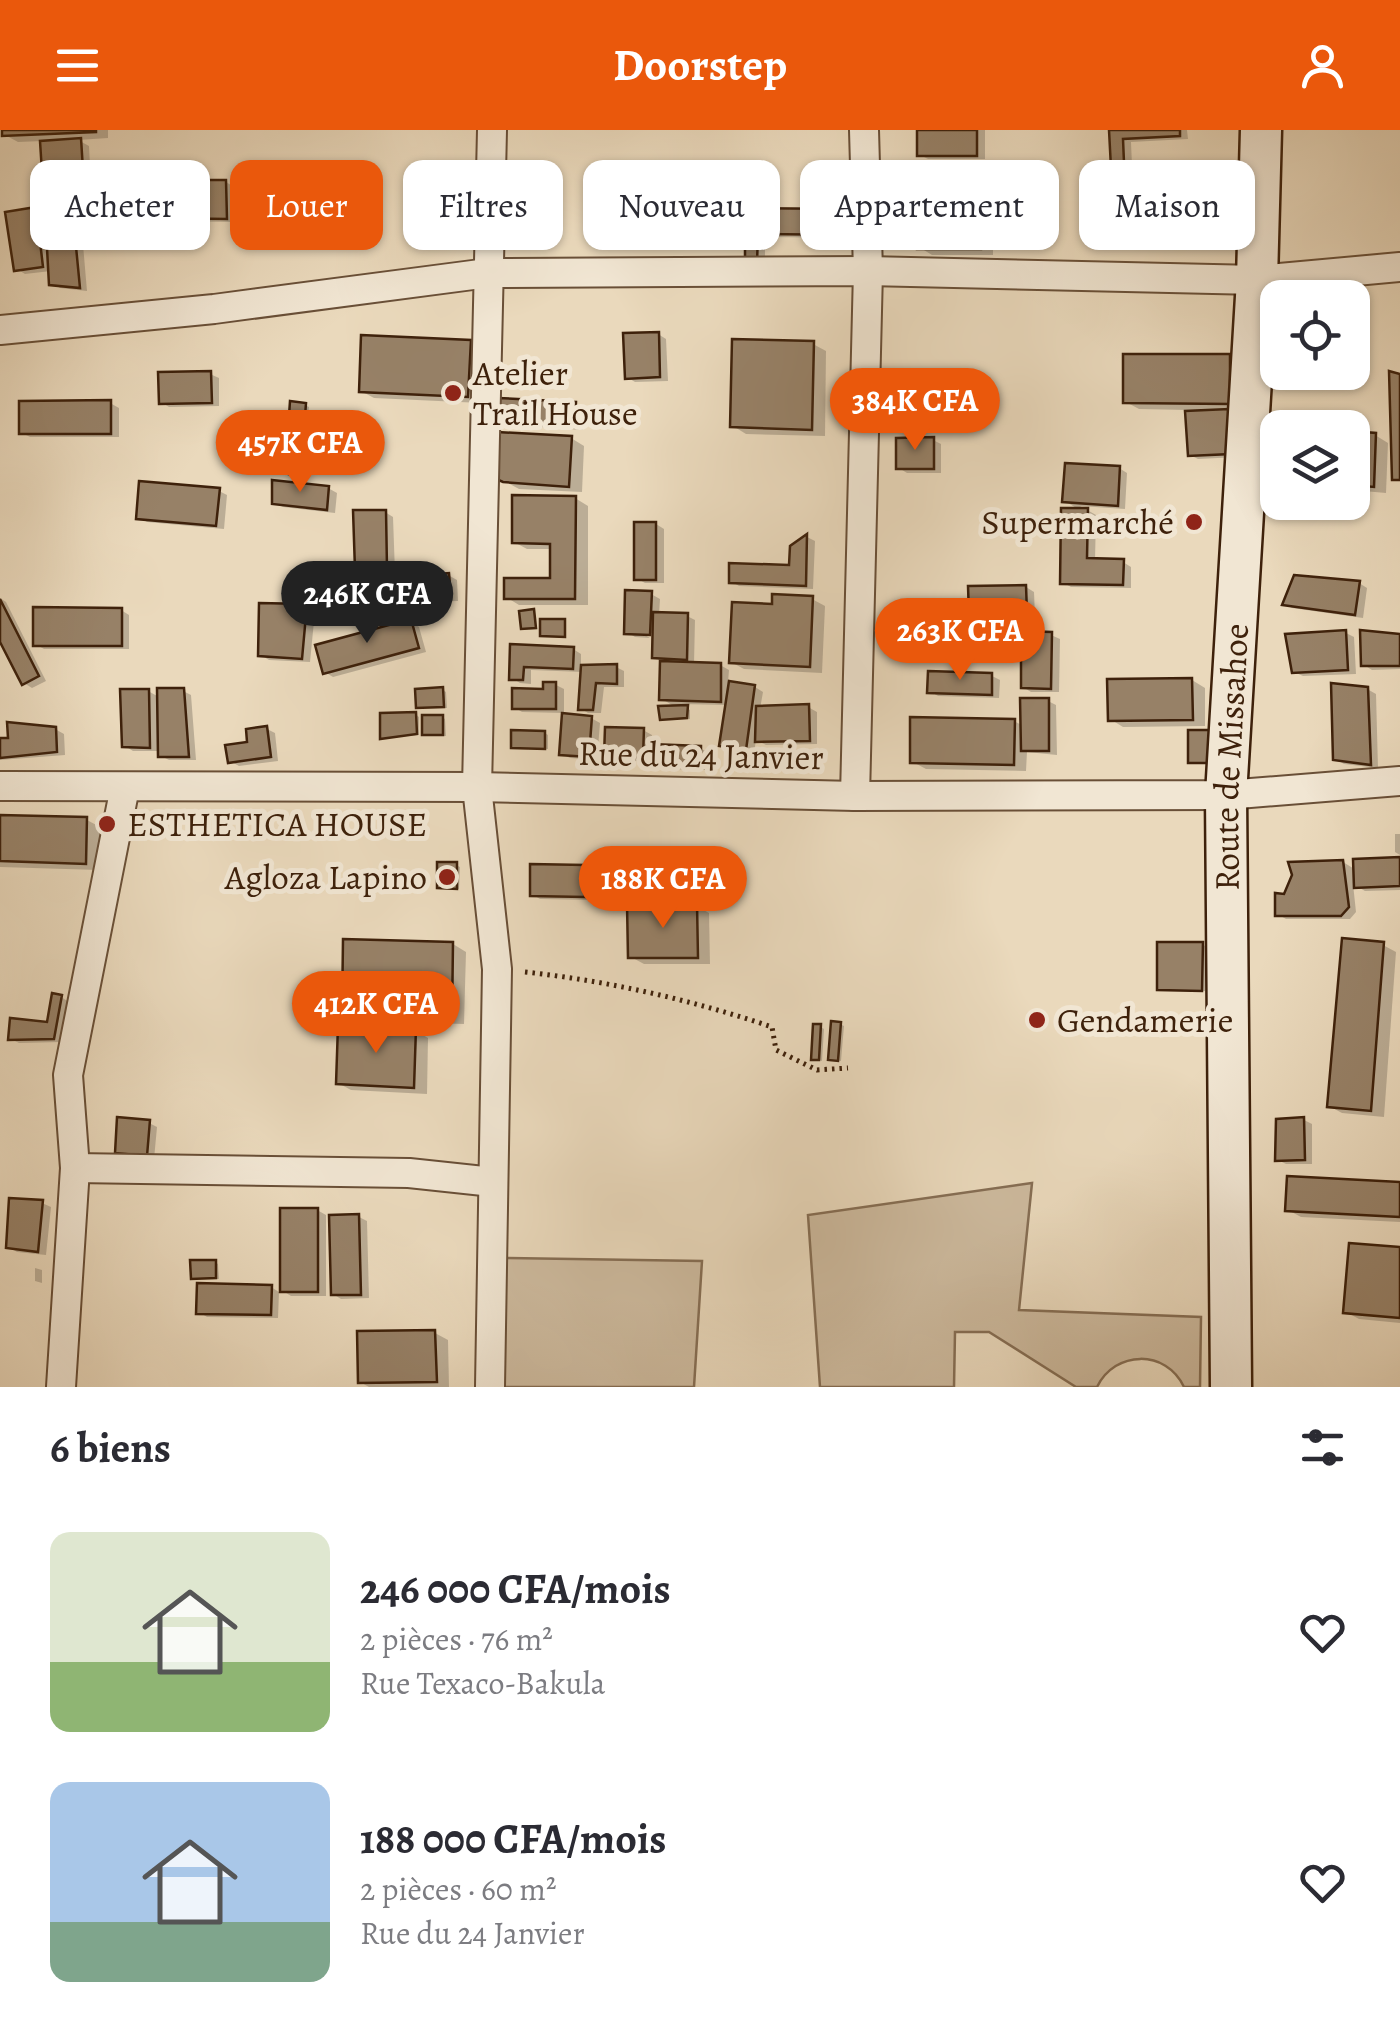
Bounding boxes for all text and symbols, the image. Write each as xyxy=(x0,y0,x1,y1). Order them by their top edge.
text: Doorstep xyxy=(613,34,787,96)
icon: menu xyxy=(50,38,105,93)
icon: person xyxy=(1295,38,1350,93)
chip: Acheter xyxy=(30,160,210,250)
chip: Louer xyxy=(230,160,383,250)
chip: Filtres xyxy=(403,160,563,250)
chip: Nouveau xyxy=(583,160,780,250)
chip: Appartement xyxy=(800,160,1059,250)
chip: Maison xyxy=(1079,160,1255,250)
map controls xyxy=(1260,280,1370,520)
button: locate xyxy=(1260,280,1370,390)
place label: Atelier Trail House xyxy=(472,349,638,437)
pin: 384K CFA xyxy=(812,368,1018,453)
text: 384K CFA xyxy=(852,378,978,422)
marker: Atelier Trail House xyxy=(442,382,464,404)
pin: 457K CFA xyxy=(197,410,403,495)
button: layers xyxy=(1260,410,1370,520)
text: 457K CFA xyxy=(238,420,362,464)
place label: Supermarché xyxy=(981,498,1174,546)
marker: Supermarché xyxy=(1183,511,1205,533)
pin: 246K CFA xyxy=(264,561,470,646)
text: 246K CFA xyxy=(303,571,431,615)
pin: 263K CFA xyxy=(857,598,1063,683)
text: 263K CFA xyxy=(897,608,1023,652)
street label: Route de Missahoe xyxy=(1202,622,1260,891)
street label: Rue du 24 Janvier xyxy=(578,729,824,781)
place label: ESTHETICA HOUSE xyxy=(127,800,427,848)
marker: ESTHETICA HOUSE xyxy=(96,813,118,835)
pin: 188K CFA xyxy=(560,846,766,931)
place label: Agloza Lapino xyxy=(224,853,427,901)
text: 188K CFA xyxy=(601,856,725,900)
marker: Agloza Lapino xyxy=(436,866,458,888)
pin: 412K CFA xyxy=(273,971,479,1056)
text: 412K CFA xyxy=(314,981,438,1025)
place label: Gendamerie xyxy=(1057,996,1233,1044)
marker: Gendamerie xyxy=(1026,1009,1048,1031)
text: 6 biens xyxy=(50,1419,171,1476)
icon: filters xyxy=(1295,1420,1350,1475)
text: 246 000 CFA/mois xyxy=(360,1560,671,1617)
icon: home xyxy=(130,1572,250,1692)
icon: heart xyxy=(1295,1605,1350,1660)
text: 2 pièces · 76 m² xyxy=(360,1617,553,1661)
text: Rue Texaco-Bakula xyxy=(360,1661,605,1705)
text: 188 000 CFA/mois xyxy=(360,1810,666,1867)
icon: home xyxy=(130,1822,250,1942)
icon: heart xyxy=(1295,1855,1350,1910)
text: 2 pièces · 60 m² xyxy=(360,1867,556,1911)
text: Rue du 24 Janvier xyxy=(360,1911,585,1955)

